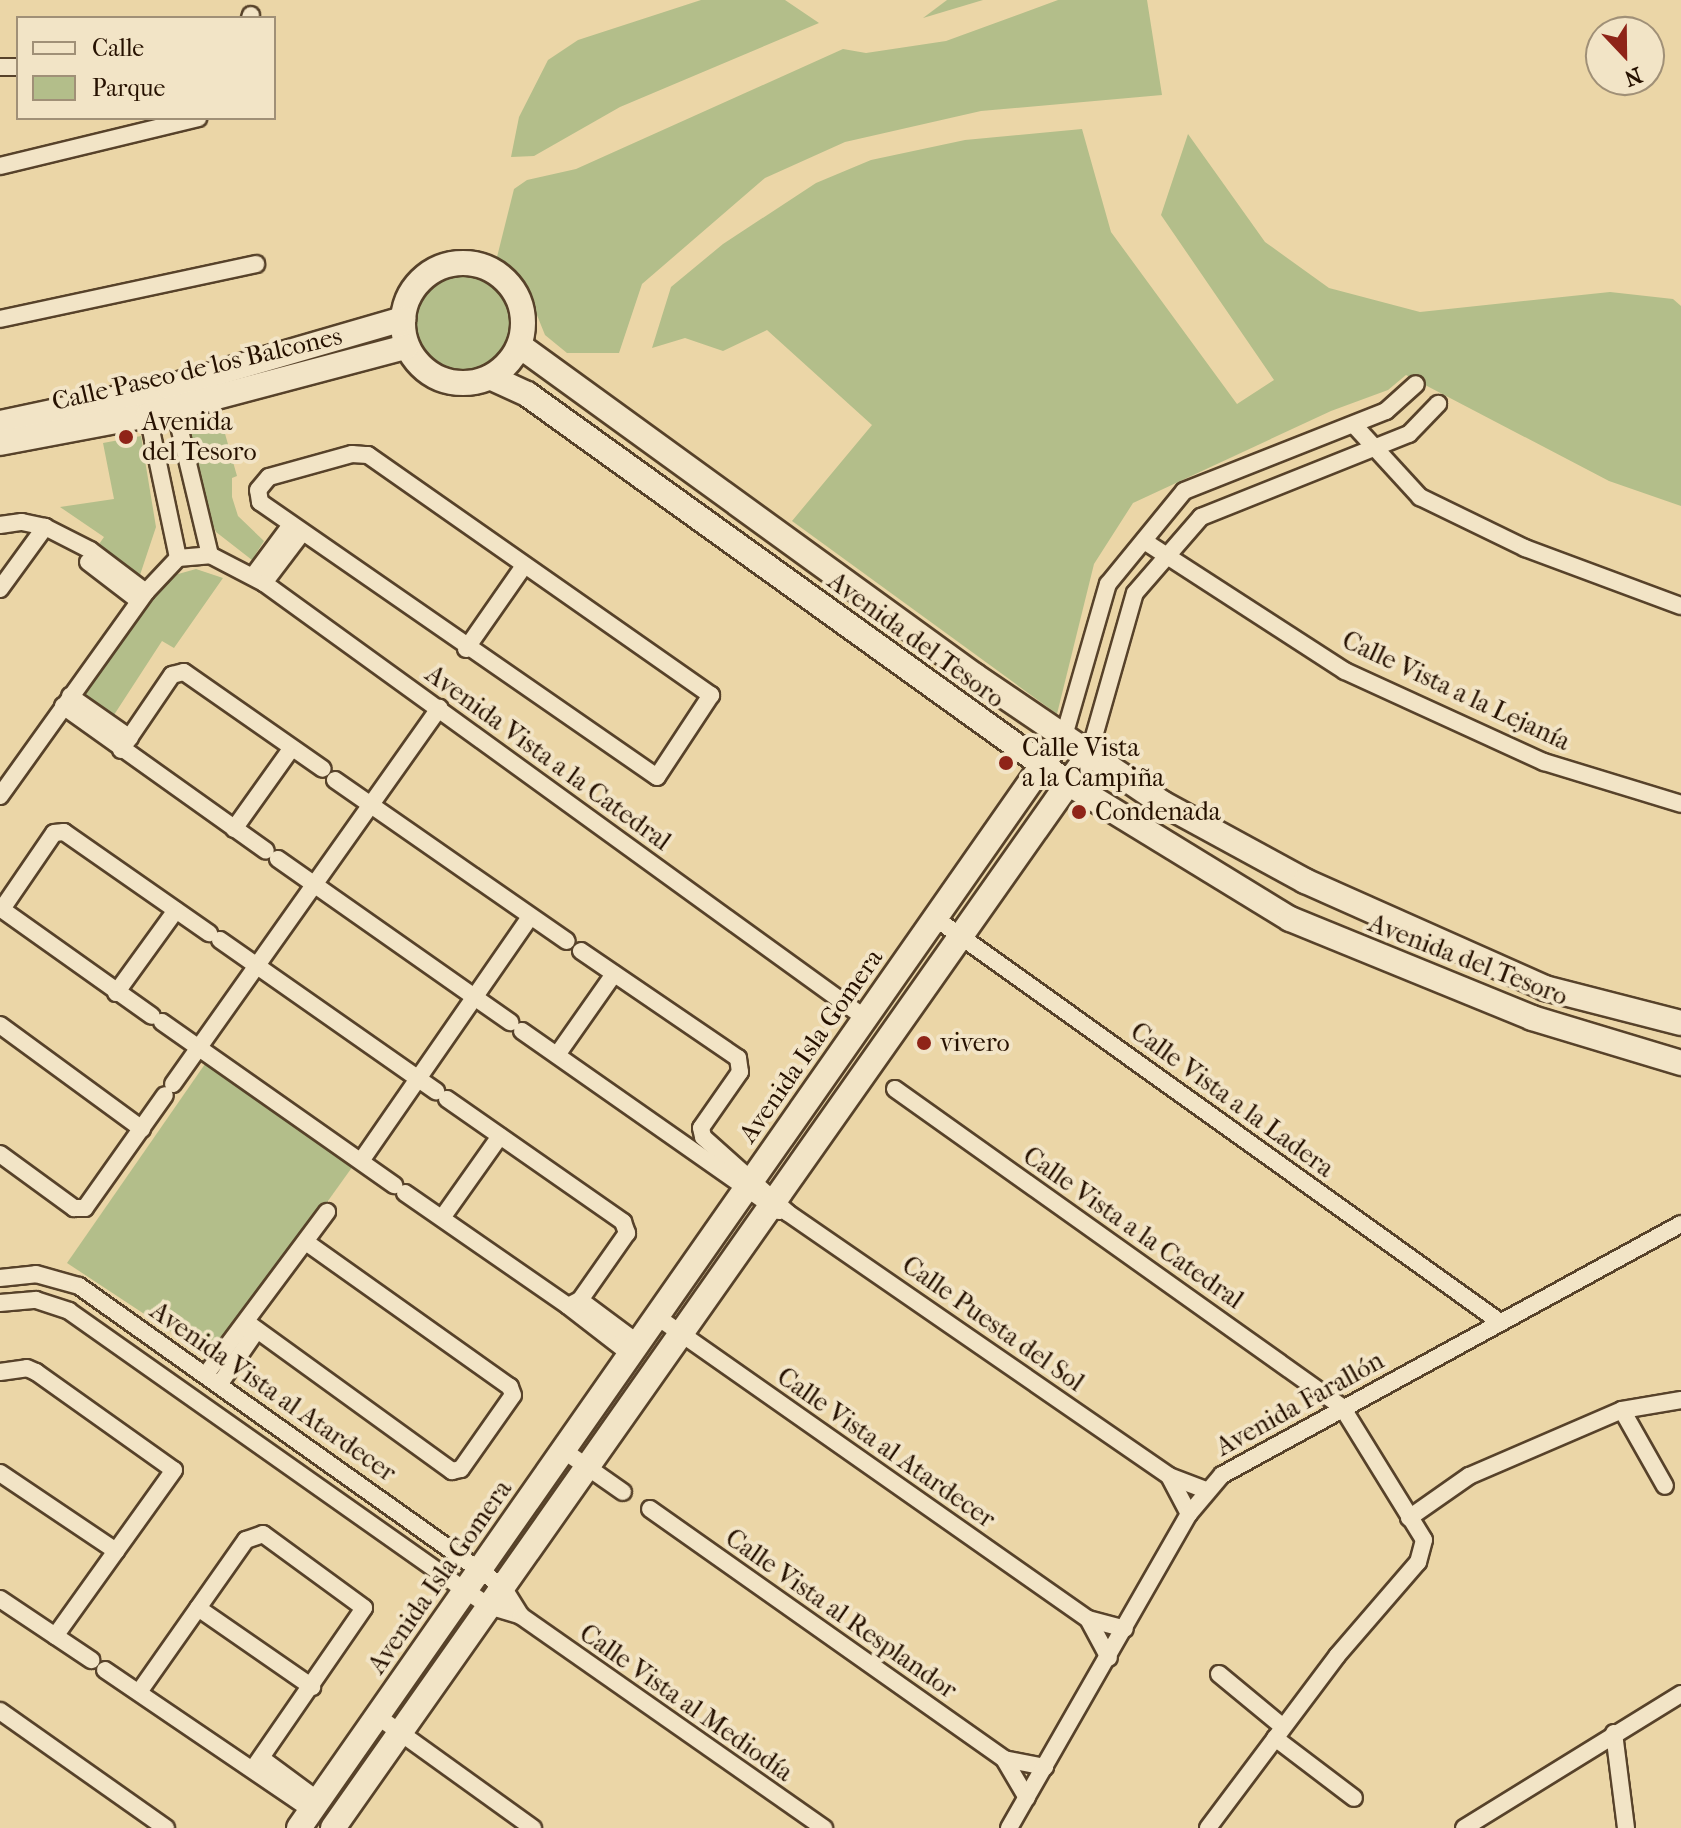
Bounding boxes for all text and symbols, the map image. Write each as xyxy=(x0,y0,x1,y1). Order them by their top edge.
legend xyxy=(16,16,276,120)
north arrow xyxy=(1585,16,1665,96)
text: Calle xyxy=(92,34,144,62)
text: N xyxy=(1621,61,1646,92)
text: Parque xyxy=(92,74,165,102)
street label: Calle Paseo de los Balcones xyxy=(49,320,345,418)
place label: Avenida del Tesoro xyxy=(142,406,257,468)
marker: Avenida del Tesoro xyxy=(117,428,135,446)
street label: Avenida del Tesoro xyxy=(822,565,1010,715)
street label: Calle Vista a la Lejanía xyxy=(1337,625,1575,757)
street label: Avenida Vista a la Catedral xyxy=(419,659,677,857)
place label: Calle Vista a la Campiña xyxy=(1022,732,1164,794)
marker: Calle Vista a la Campiña xyxy=(997,754,1015,772)
place label: Condenada xyxy=(1095,796,1221,828)
marker: Condenada xyxy=(1070,803,1088,821)
street label: Avenida del Tesoro xyxy=(1364,908,1572,1012)
street label: Avenida Isla Gomera xyxy=(732,943,890,1149)
street label: Calle Vista a la Ladera xyxy=(1124,1016,1340,1184)
place label: vivero xyxy=(940,1027,1010,1059)
marker: vivero xyxy=(915,1034,933,1052)
street label: Calle Vista a la Catedral xyxy=(1017,1140,1249,1316)
street label: Calle Puesta del Sol xyxy=(896,1250,1090,1398)
street label: Avenida Vista al Atardecer xyxy=(144,1295,402,1489)
street label: Avenida Farallón xyxy=(1211,1345,1389,1463)
street label: Calle Vista al Atardecer xyxy=(771,1361,1001,1535)
street label: Avenida Isla Gomera xyxy=(361,1474,519,1680)
street label: Calle Vista al Resplandor xyxy=(719,1522,963,1706)
street label: Calle Vista al Mediodía xyxy=(573,1618,799,1788)

